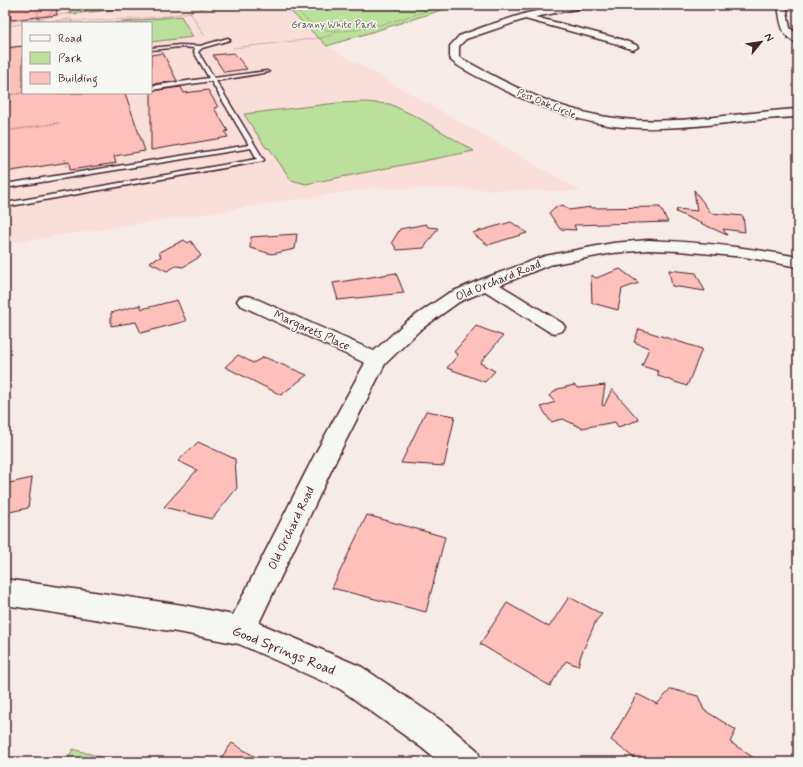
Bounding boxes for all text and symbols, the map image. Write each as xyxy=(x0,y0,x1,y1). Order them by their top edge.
park label: Granny White Park xyxy=(291,19,377,32)
legend xyxy=(22,22,152,94)
north arrow xyxy=(741,22,781,62)
text: Road xyxy=(58,31,82,47)
text: N xyxy=(761,31,777,44)
text: Park xyxy=(58,51,82,67)
text: Building xyxy=(58,71,98,88)
street label: Post Oak Circle xyxy=(515,87,578,122)
street label: Old Orchard Road xyxy=(453,257,543,305)
street label: Margarets Place xyxy=(271,307,352,355)
street label: Old Orchard Road xyxy=(265,484,319,573)
street label: Good Springs Road xyxy=(229,622,338,680)

